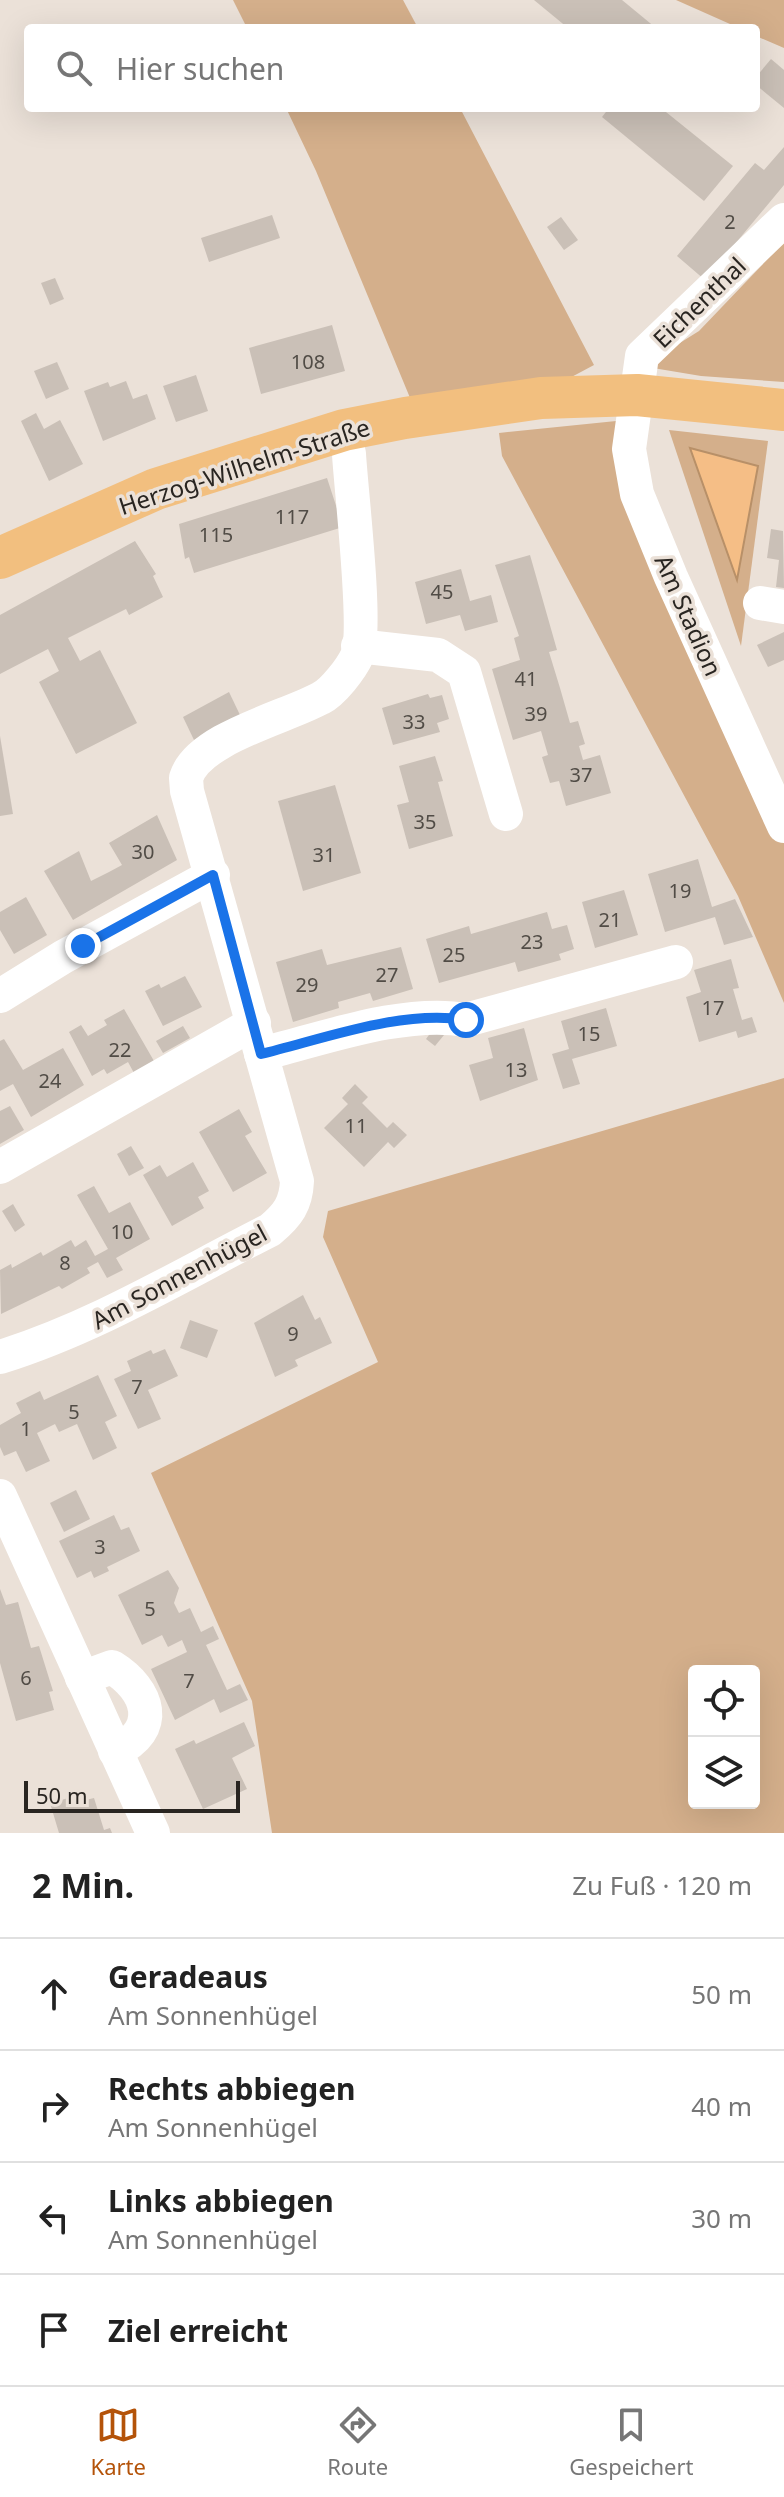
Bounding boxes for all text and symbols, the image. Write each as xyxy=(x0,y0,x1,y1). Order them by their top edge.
search box xyxy=(24,24,760,112)
icon: search xyxy=(52,46,96,90)
text: Hier suchen xyxy=(116,48,284,89)
house number: 2 xyxy=(724,208,736,235)
street label: Eichenthal xyxy=(645,249,753,355)
house number: 108 xyxy=(291,348,325,375)
street label: Herzog-Wilhelm-Straße xyxy=(114,410,374,522)
house number: 117 xyxy=(275,503,309,530)
house number: 115 xyxy=(199,521,233,548)
street label: Am Stadion xyxy=(648,549,730,681)
house number: 45 xyxy=(431,578,453,605)
house number: 41 xyxy=(515,665,537,692)
house number: 39 xyxy=(525,700,547,727)
house number: 33 xyxy=(403,708,425,735)
house number: 37 xyxy=(570,761,592,788)
house number: 35 xyxy=(414,808,436,835)
house number: 30 xyxy=(132,838,154,865)
house number: 31 xyxy=(313,841,335,868)
house number: 19 xyxy=(669,877,691,904)
house number: 21 xyxy=(599,906,621,933)
route end xyxy=(65,928,101,964)
house number: 23 xyxy=(521,928,543,955)
house number: 25 xyxy=(443,941,465,968)
house number: 27 xyxy=(376,961,398,988)
house number: 29 xyxy=(296,971,318,998)
house number: 17 xyxy=(702,994,724,1021)
route start xyxy=(448,1002,484,1038)
house number: 15 xyxy=(578,1020,600,1047)
house number: 22 xyxy=(109,1036,131,1063)
house number: 13 xyxy=(505,1056,527,1083)
house number: 24 xyxy=(39,1067,62,1094)
house number: 11 xyxy=(345,1112,367,1139)
street label: Am Sonnenhügel xyxy=(86,1216,272,1336)
house number: 10 xyxy=(111,1218,133,1245)
house number: 8 xyxy=(59,1249,71,1276)
house number: 9 xyxy=(287,1320,299,1347)
house number: 7 xyxy=(131,1373,143,1400)
house number: 5 xyxy=(68,1398,80,1425)
house number: 1 xyxy=(20,1415,32,1442)
house number: 3 xyxy=(94,1533,106,1560)
house number: 5 xyxy=(144,1595,156,1622)
house number: 6 xyxy=(20,1664,32,1691)
map controls xyxy=(688,1665,760,1809)
button: locate xyxy=(688,1665,760,1737)
house number: 7 xyxy=(183,1667,195,1694)
button: layers xyxy=(688,1737,760,1809)
scale bar xyxy=(24,1777,240,1813)
text: 50 m xyxy=(36,1780,87,1810)
text: 2 Min. xyxy=(32,1862,134,1908)
text: Zu Fuß · 120 m xyxy=(572,1867,752,1903)
text: Geradeaus xyxy=(108,1956,268,1997)
icon: ahead xyxy=(32,1972,76,2016)
text: 50 m xyxy=(691,1976,752,2012)
text: Am Sonnenhügel xyxy=(108,1997,318,2033)
text: Rechts abbiegen xyxy=(108,2068,356,2109)
icon: right xyxy=(32,2084,76,2128)
text: 40 m xyxy=(691,2088,752,2124)
text: Am Sonnenhügel xyxy=(108,2109,318,2145)
text: Links abbiegen xyxy=(108,2180,334,2221)
icon: left xyxy=(32,2196,76,2240)
text: 30 m xyxy=(691,2200,752,2236)
text: Am Sonnenhügel xyxy=(108,2221,318,2257)
icon: arrive xyxy=(32,2308,76,2352)
text: Ziel erreicht xyxy=(108,2310,288,2351)
tab: Karte xyxy=(91,2403,146,2481)
tab: Route xyxy=(327,2403,388,2481)
tab: Gespeichert xyxy=(569,2403,693,2481)

